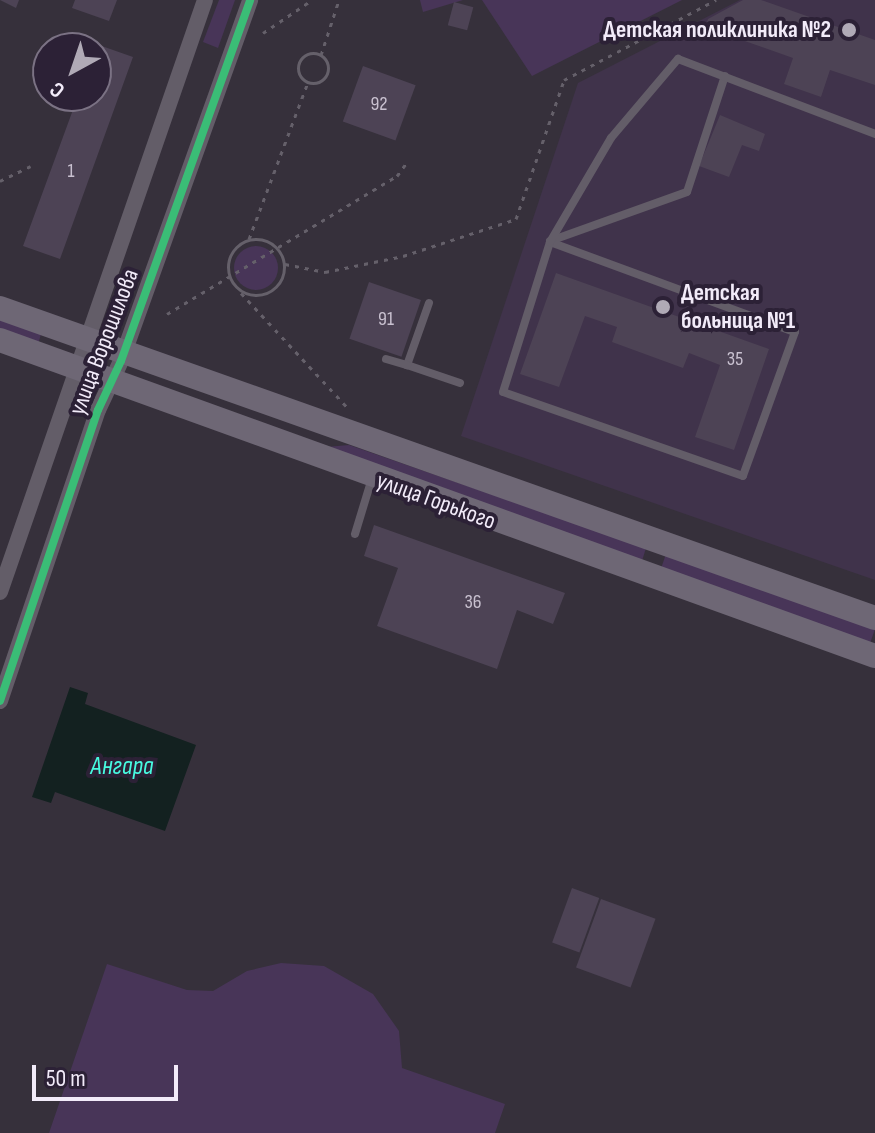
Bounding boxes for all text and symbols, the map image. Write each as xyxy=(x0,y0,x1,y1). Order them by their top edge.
place label: Детская поликлиника №2 xyxy=(603,16,831,44)
marker: Детская поликлиника №2 xyxy=(838,19,860,41)
north arrow xyxy=(32,32,112,112)
text: С xyxy=(45,75,71,103)
house number: 92 xyxy=(370,92,388,116)
house number: 1 xyxy=(68,159,74,183)
street label: улица Ворошилова xyxy=(63,265,145,419)
place label: Детская больница №1 xyxy=(681,279,795,335)
marker: Детская больница №1 xyxy=(652,296,674,318)
house number: 91 xyxy=(378,307,394,331)
house number: 35 xyxy=(727,347,743,371)
street label: улица Горького xyxy=(372,466,500,536)
house number: 36 xyxy=(464,590,482,614)
water label: Ангара xyxy=(91,751,153,783)
scale bar xyxy=(36,1049,182,1099)
text: 50 m xyxy=(46,1064,86,1093)

